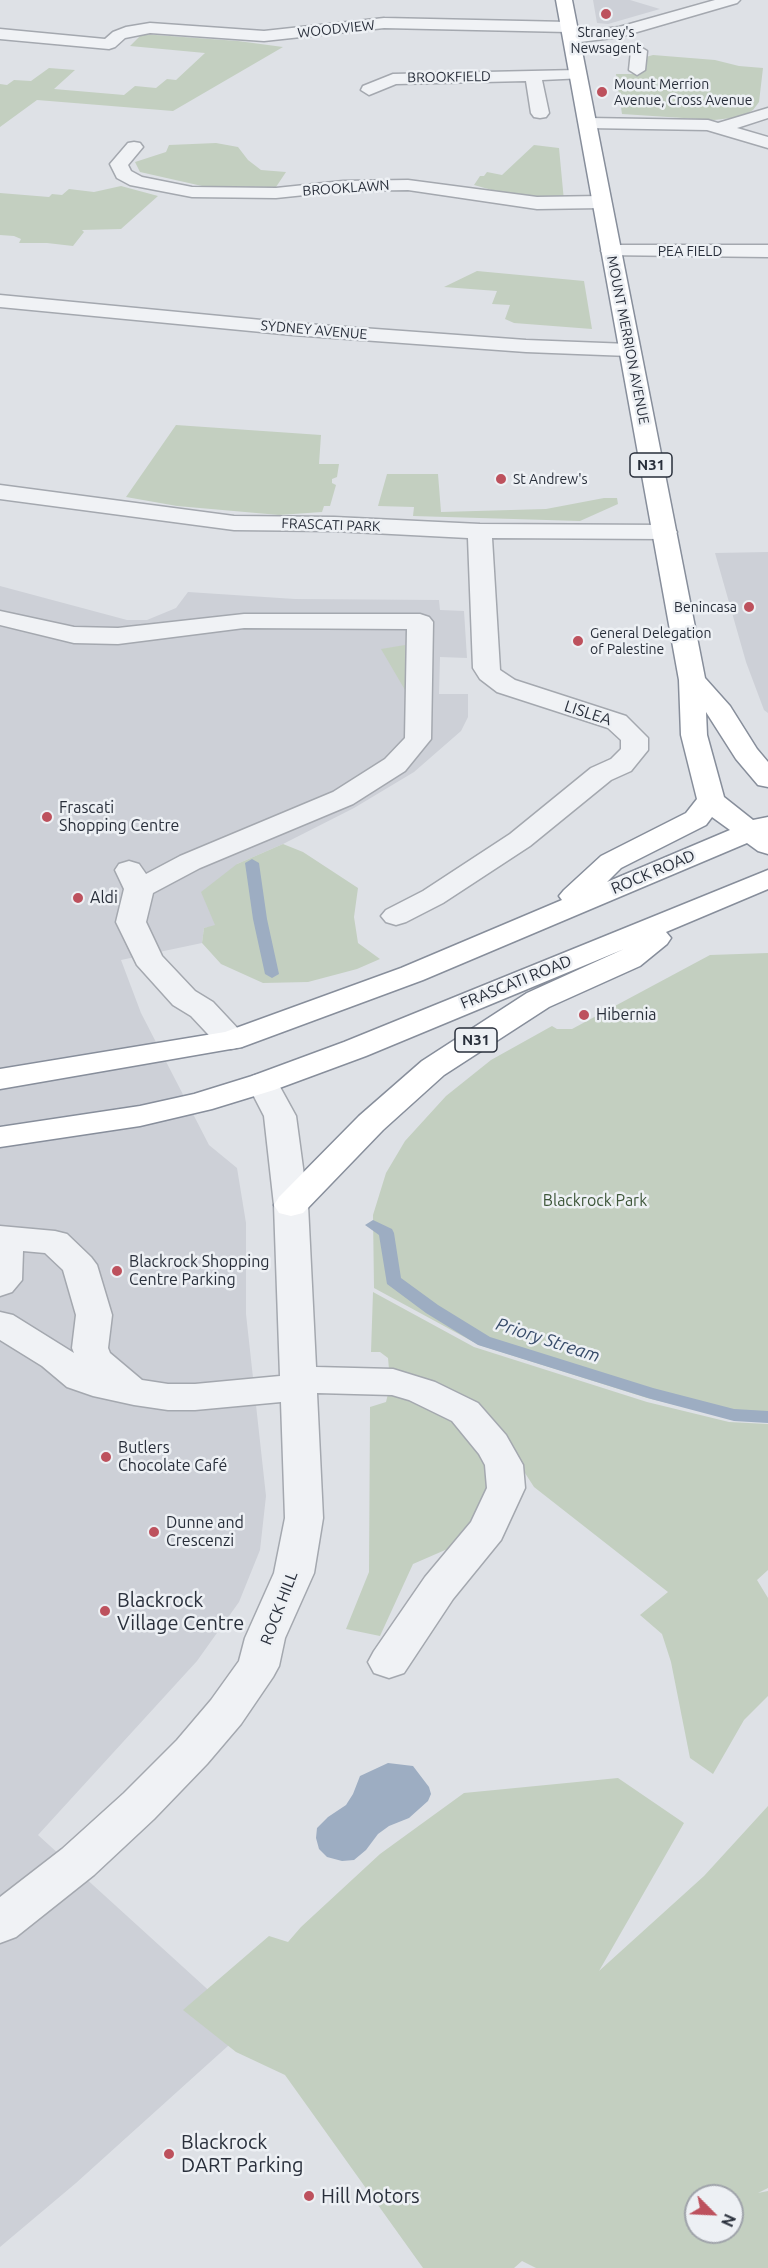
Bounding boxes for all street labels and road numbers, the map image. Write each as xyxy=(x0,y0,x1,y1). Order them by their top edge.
street label: WOODVIEW xyxy=(297,17,375,41)
street label: BROOKFIELD xyxy=(407,68,491,86)
street label: BROOKLAWN xyxy=(302,177,390,199)
street label: PEA FIELD xyxy=(658,243,722,259)
street label: MOUNT MERRION AVENUE xyxy=(603,254,653,426)
street label: SYDNEY AVENUE xyxy=(260,317,368,343)
road number: N31 xyxy=(630,453,672,477)
street label: FRASCATI PARK xyxy=(281,515,381,535)
street label: LISLEA xyxy=(562,696,614,730)
street label: ROCK ROAD xyxy=(608,846,698,898)
street label: FRASCATI ROAD xyxy=(458,951,574,1013)
road number: N31 xyxy=(455,1028,497,1052)
street label: ROCK HILL xyxy=(256,1569,302,1647)

